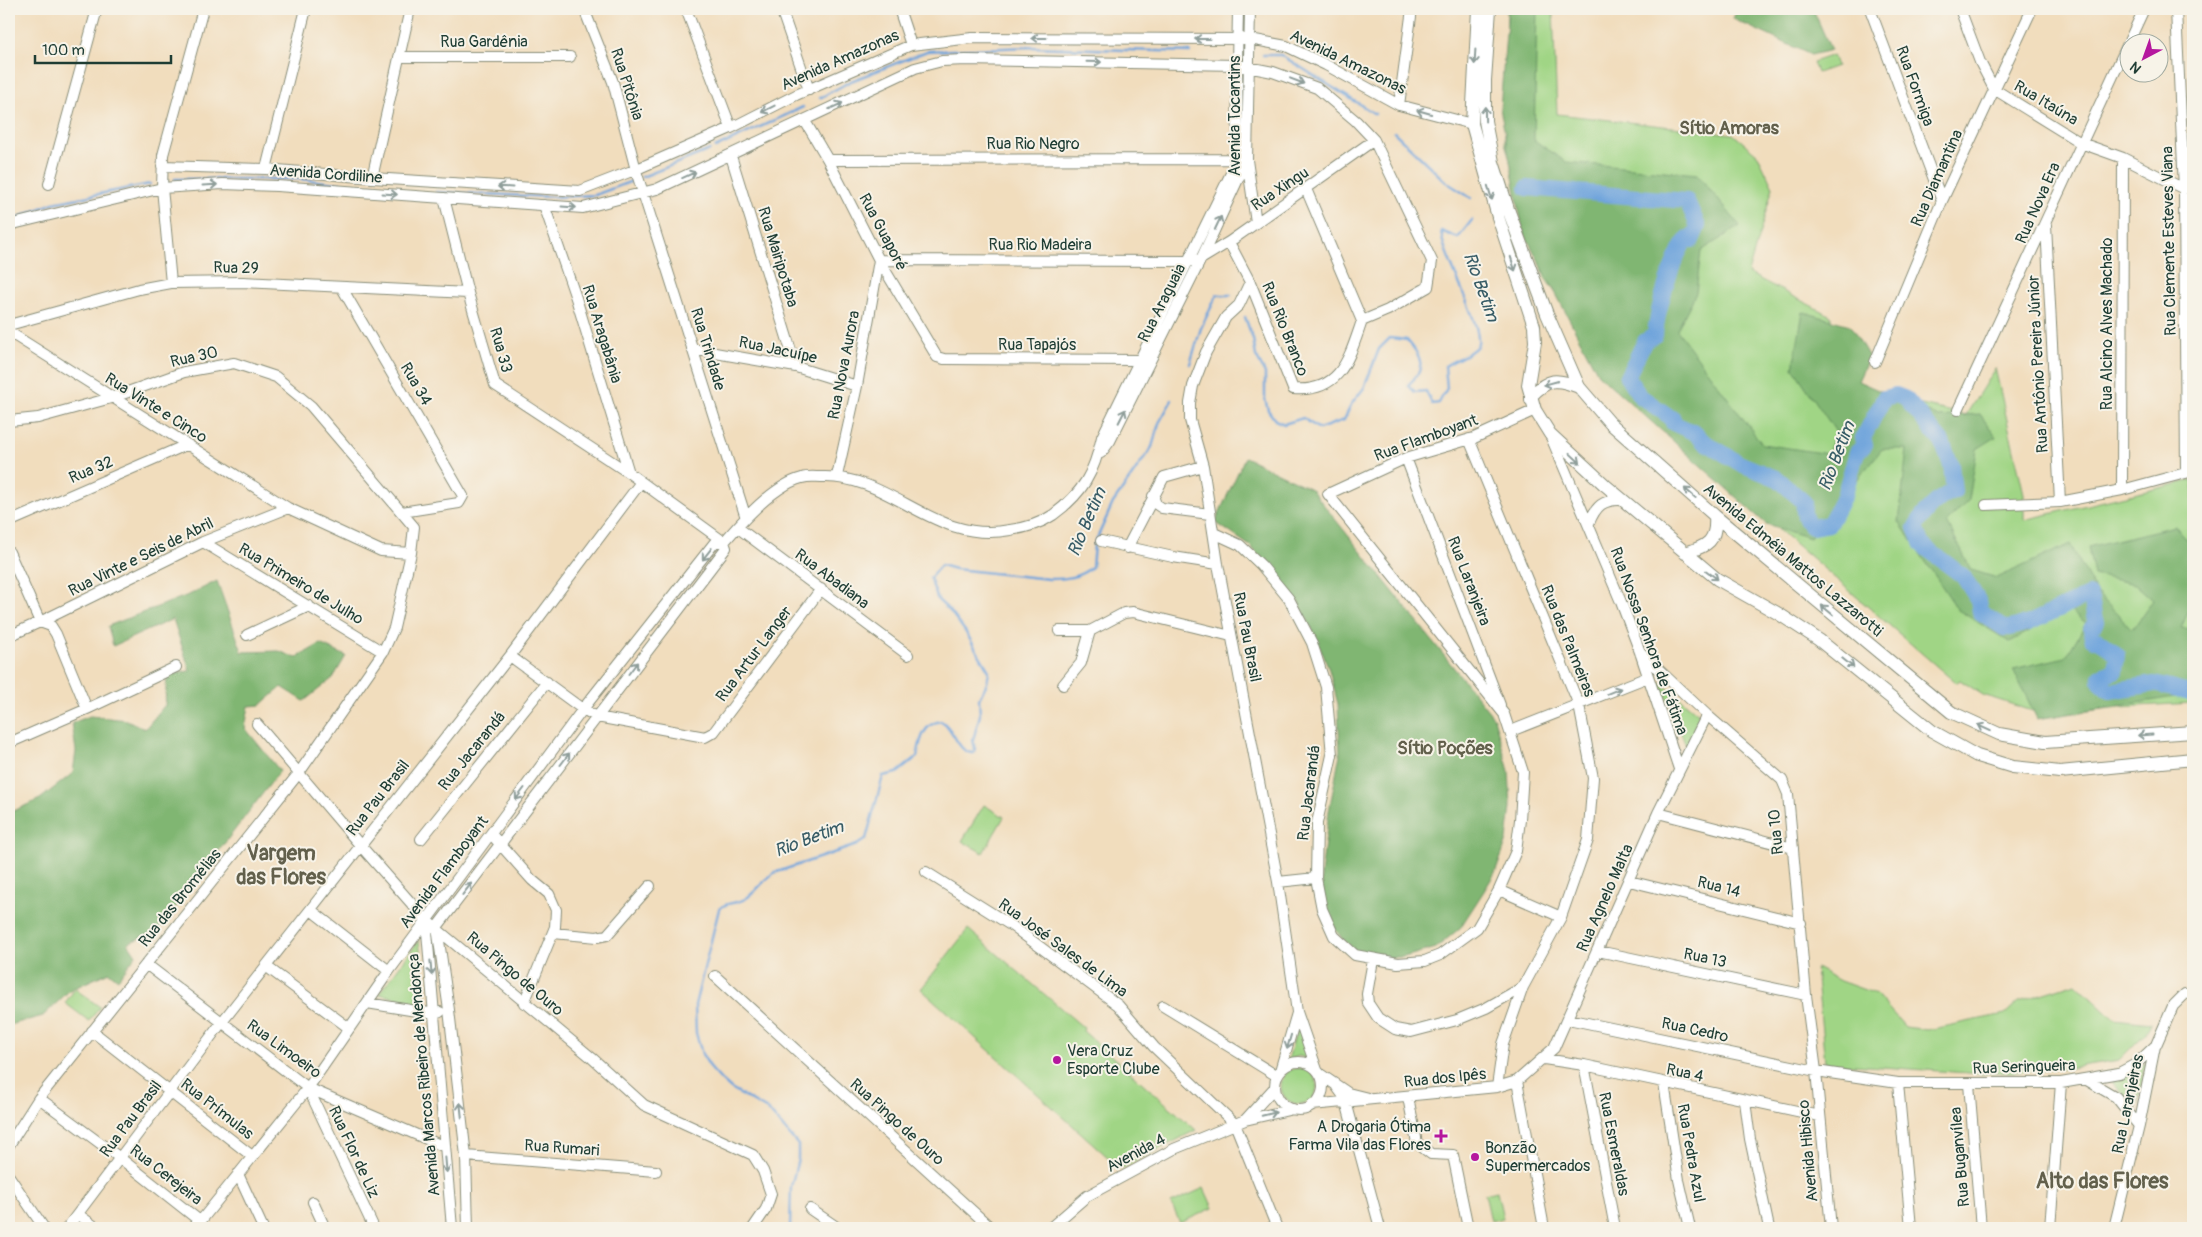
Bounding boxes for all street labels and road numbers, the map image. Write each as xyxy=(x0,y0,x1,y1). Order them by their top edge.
street label: Avenida Amazonas xyxy=(778,25,902,95)
street label: Avenida Amazonas xyxy=(1287,25,1409,99)
street label: Rua Gardênia xyxy=(440,32,528,52)
street label: Rua Formiga xyxy=(1891,43,1939,129)
street label: Rua Pitônia xyxy=(606,46,648,122)
street label: Avenida Tocantins xyxy=(1225,56,1245,176)
street label: Rua Itaúna xyxy=(2010,76,2082,130)
street label: Rua Diamantina xyxy=(1907,126,1967,230)
street label: Rua Rio Negro xyxy=(986,134,1080,154)
street label: Rua Clemente Esteves Viana xyxy=(2157,146,2181,336)
street label: Rua Nova Era xyxy=(2011,159,2065,247)
street label: Avenida Cordiline xyxy=(269,160,383,188)
street label: Rua Xingu xyxy=(1247,162,1313,216)
street label: Rua Guaporé xyxy=(854,190,912,274)
street label: Rua Mairipotaba xyxy=(753,204,803,310)
street label: Rua Rio Madeira xyxy=(988,235,1092,255)
street label: Rua Alcino Alves Machado xyxy=(2097,237,2117,410)
street label: Rua 29 xyxy=(213,258,259,278)
street label: Rua Araguaia xyxy=(1134,260,1190,346)
street label: Rua Antônio Pereira Júnior xyxy=(2023,274,2053,454)
street label: Rua Rio Branco xyxy=(1257,279,1313,379)
street label: Rua Aragabânia xyxy=(578,282,626,386)
street label: Rua Trindade xyxy=(686,305,730,393)
street label: Rua Nova Aurora xyxy=(824,309,864,421)
street label: Rua 33 xyxy=(485,325,517,375)
street label: Rua Jacuípe xyxy=(737,332,819,368)
street label: Rua Tapajós xyxy=(998,335,1076,355)
street label: Rua 30 xyxy=(168,342,220,372)
street label: Rua 34 xyxy=(396,359,436,409)
street label: Rua Vinte e Cinco xyxy=(101,369,211,448)
street label: Rua Flamboyant xyxy=(1371,410,1481,466)
street label: Rua 32 xyxy=(66,452,116,488)
street label: Avenida Edméia Mattos Lazzarotti xyxy=(1699,479,1887,641)
street label: Rua Vinte e Seis de Abril xyxy=(65,513,217,601)
street label: Rua Laranjeira xyxy=(1443,534,1495,628)
street label: Rua Primeiro de Julho xyxy=(235,539,367,629)
street label: Rua Nossa Senhora de Fátima xyxy=(1606,544,1692,738)
street label: Rua Abadiana xyxy=(791,545,873,613)
street label: Rua das Palmeiras xyxy=(1536,582,1600,700)
street label: Rua Pau Brasil xyxy=(1228,590,1266,684)
street label: Rua Artur Langer xyxy=(711,602,797,706)
street label: Rua Jacarandá xyxy=(434,707,510,795)
street label: Rua Jacarandá xyxy=(1293,744,1325,842)
street label: Rua Pau Brasil xyxy=(342,756,414,840)
street label: Rua 10 xyxy=(1764,808,1788,855)
street label: Avenida Flamboyant xyxy=(395,811,493,932)
street label: Rua Agnelo Malta xyxy=(1572,841,1638,955)
street label: Rua das Bromélias xyxy=(134,845,226,951)
street label: Rua 14 xyxy=(1695,872,1743,902)
street label: Rua José Sales de Lima xyxy=(994,894,1132,1002)
street label: Rua Pingo de Ouro xyxy=(462,928,568,1021)
street label: Rua 13 xyxy=(1682,944,1728,972)
street label: Avenida Marcos Ribeiro de Mendonça xyxy=(403,953,445,1197)
street label: Rua Cedro xyxy=(1660,1013,1731,1047)
street label: Rua Limoeiro xyxy=(243,1015,325,1083)
street label: Rua Laranjeiras xyxy=(2108,1052,2148,1156)
street label: Rua Seringueira xyxy=(1972,1055,2076,1079)
street label: Rua 4 xyxy=(1665,1059,1705,1087)
street label: Rua dos Ipês xyxy=(1403,1064,1487,1092)
street label: Rua Prímulas xyxy=(176,1074,258,1144)
street label: Rua Pingo de Ouro xyxy=(846,1074,949,1170)
street label: Rua Pau Brasil xyxy=(96,1077,166,1161)
street label: Rua Esmeraldas xyxy=(1594,1090,1634,1198)
street label: Avenida Hibisco xyxy=(1794,1099,1822,1203)
street label: Rua Pedra Azul xyxy=(1672,1102,1710,1204)
street label: Rua Flor de Liz xyxy=(324,1103,384,1201)
street label: Rua Buganvílea xyxy=(1946,1106,1974,1208)
street label: Avenida 4 xyxy=(1103,1129,1169,1177)
street label: Rua Rumari xyxy=(524,1135,600,1161)
street label: Rua Cerejeira xyxy=(126,1140,206,1210)

